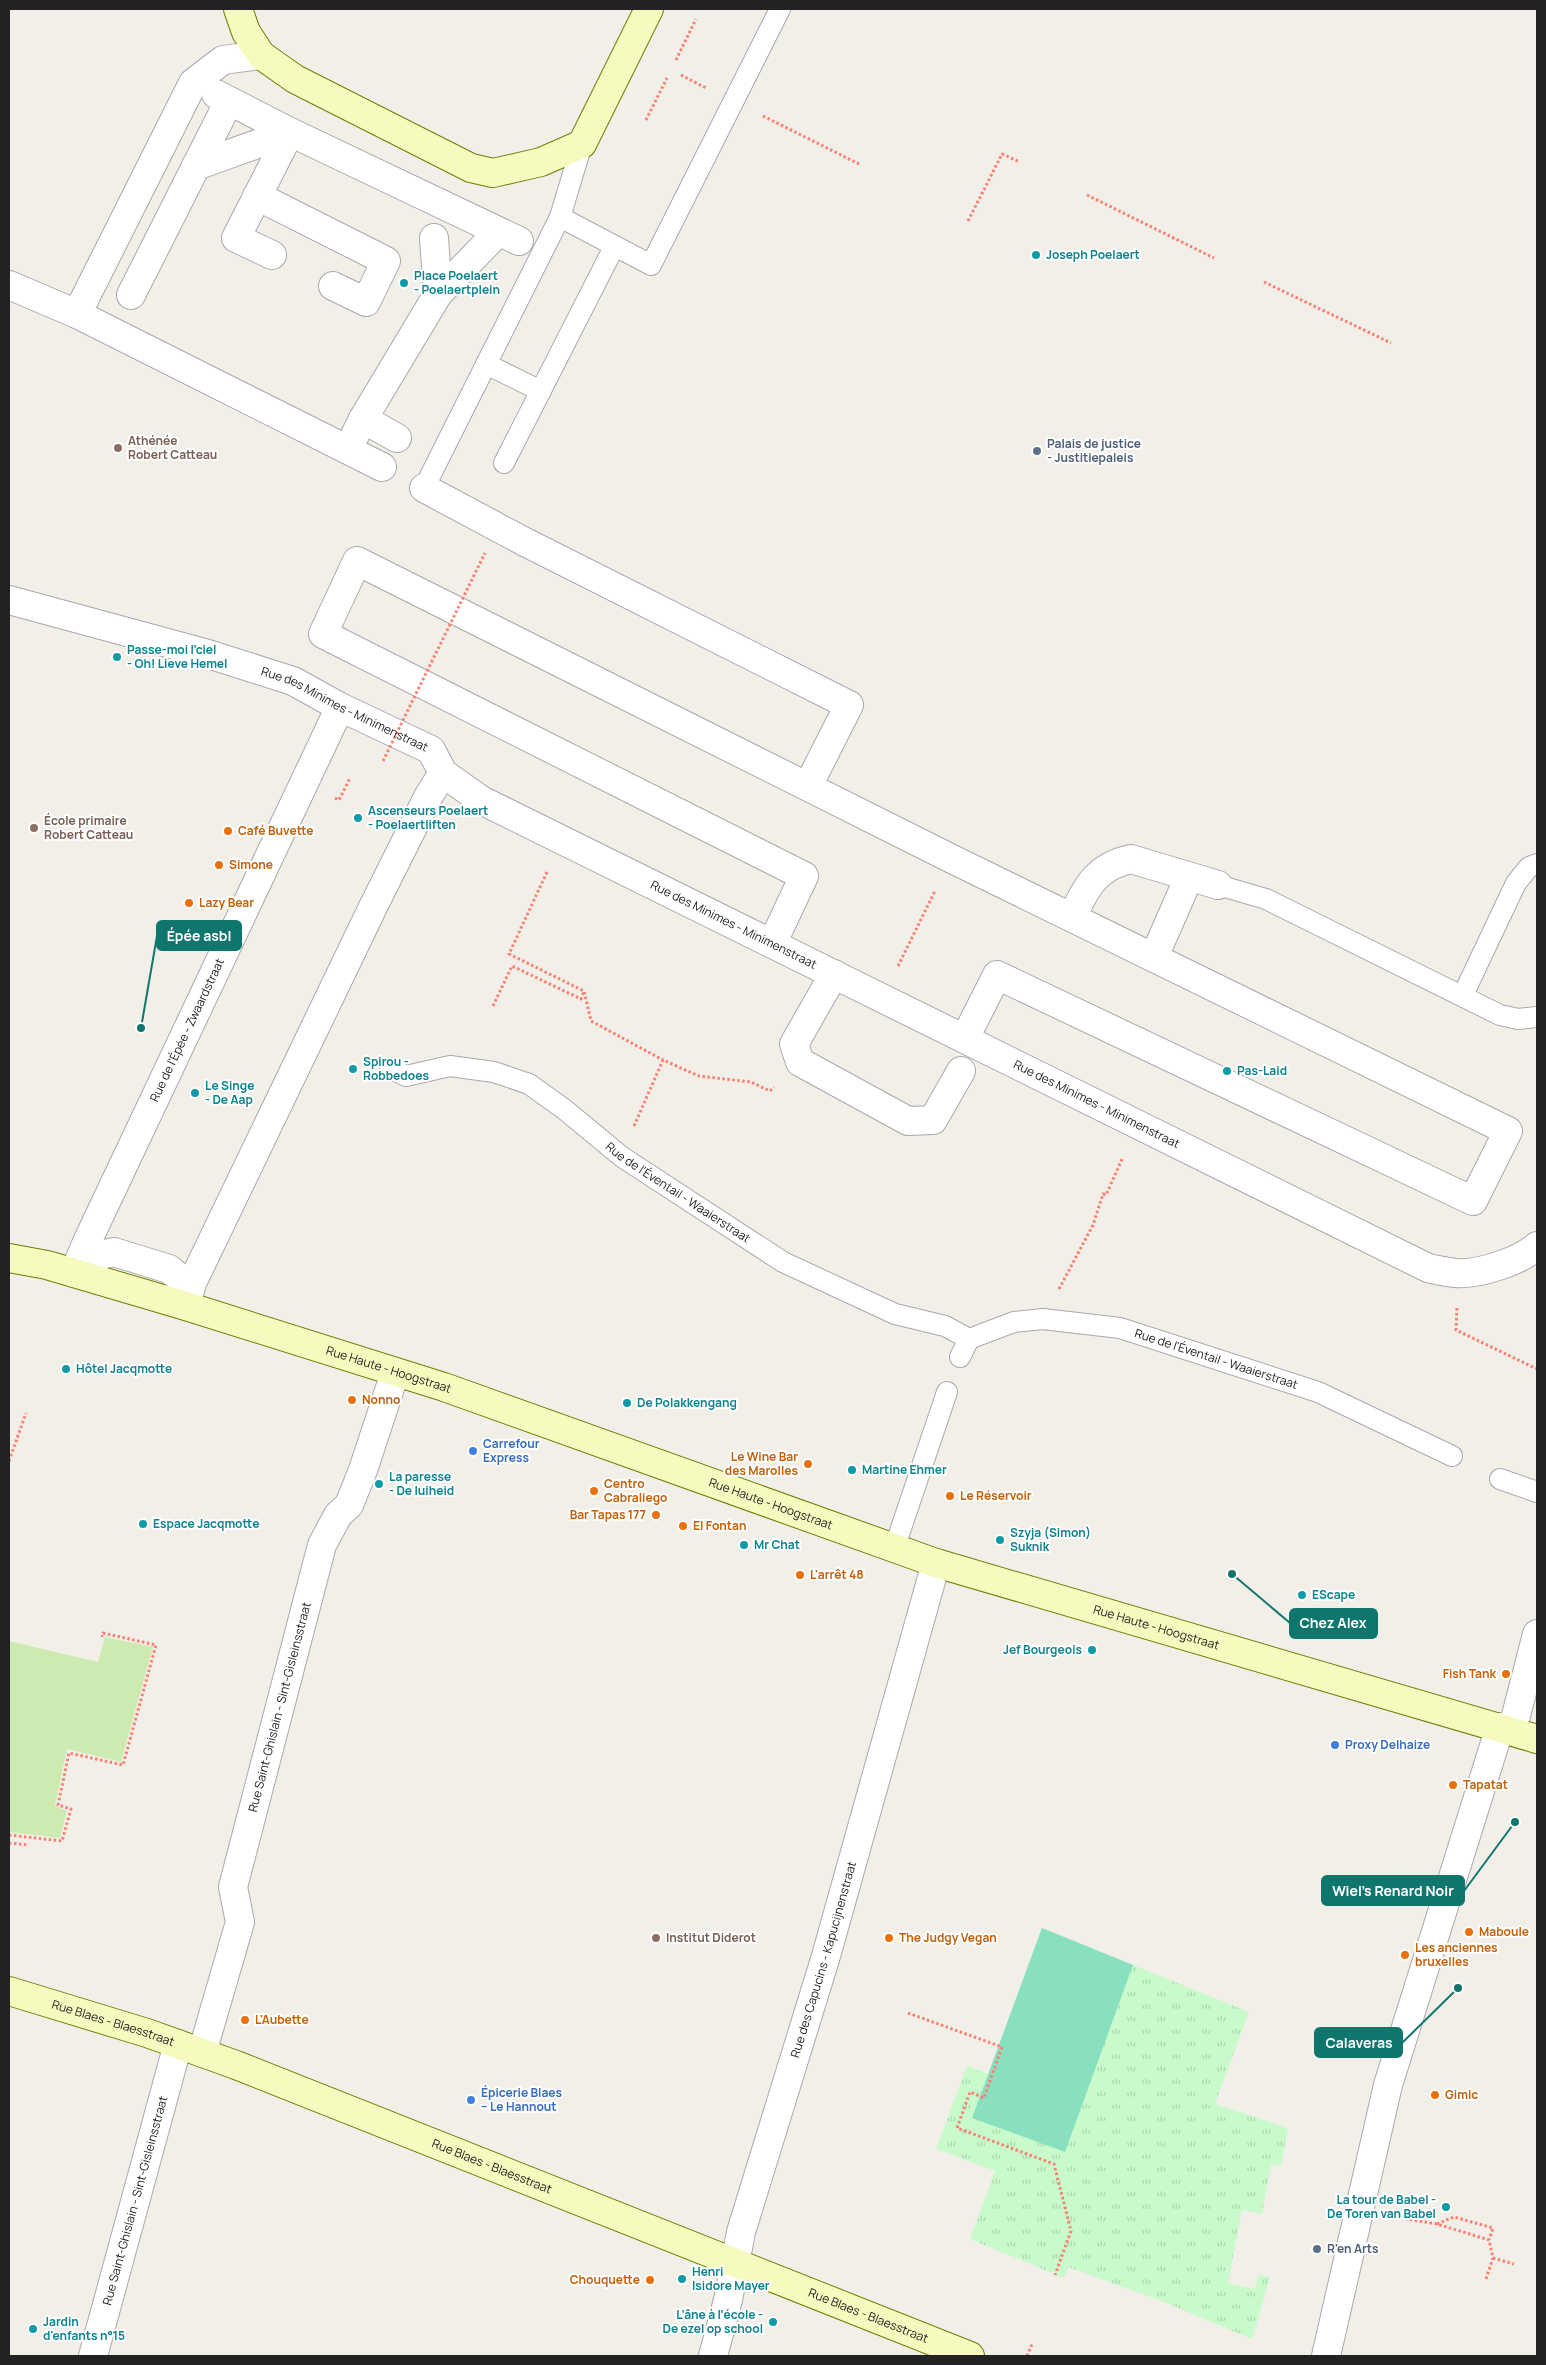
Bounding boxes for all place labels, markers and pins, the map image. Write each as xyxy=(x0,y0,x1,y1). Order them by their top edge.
place label: Joseph Poelaert xyxy=(1046,246,1140,263)
marker: Joseph Poelaert xyxy=(1030,249,1042,261)
place label: Place Poelaert - Poelaertplein xyxy=(414,267,500,298)
marker: Place Poelaert - Poelaertplein xyxy=(398,277,410,289)
place label: Athénée Robert Catteau xyxy=(128,432,217,463)
place label: Palais de justice - Justitiepaleis xyxy=(1047,435,1141,466)
marker: Athénée Robert Catteau xyxy=(112,442,124,454)
marker: Palais de justice - Justitiepaleis xyxy=(1031,445,1043,457)
place label: Passe-moi l’ciel - Oh! Lieve Hemel xyxy=(127,641,227,672)
marker: Passe-moi l’ciel - Oh! Lieve Hemel xyxy=(111,651,123,663)
place label: Ascenseurs Poelaert - Poelaertliften xyxy=(368,802,488,833)
place label: École primaire Robert Catteau xyxy=(44,812,133,843)
marker: Ascenseurs Poelaert - Poelaertliften xyxy=(352,812,364,824)
marker: École primaire Robert Catteau xyxy=(28,822,40,834)
place label: Café Buvette xyxy=(238,822,314,839)
marker: Café Buvette xyxy=(222,825,234,837)
place label: Simone xyxy=(229,856,273,873)
marker: Simone xyxy=(213,859,225,871)
place label: Lazy Bear xyxy=(199,894,254,911)
marker: Lazy Bear xyxy=(183,897,195,909)
callout: Épée asbl xyxy=(157,921,241,950)
place label: Spirou - Robbedoes xyxy=(363,1053,429,1084)
place label: Pas-Laid xyxy=(1237,1062,1287,1079)
marker: Spirou - Robbedoes xyxy=(347,1063,359,1075)
marker: Pas-Laid xyxy=(1221,1065,1233,1077)
place label: Le Singe - De Aap xyxy=(205,1077,254,1108)
marker: Le Singe - De Aap xyxy=(189,1087,201,1099)
place label: Hôtel Jacqmotte xyxy=(76,1360,172,1377)
marker: Hôtel Jacqmotte xyxy=(60,1363,72,1375)
place label: Nonno xyxy=(362,1391,400,1408)
marker: Nonno xyxy=(346,1394,358,1406)
place label: De Polakkengang xyxy=(637,1394,737,1411)
marker: De Polakkengang xyxy=(621,1397,633,1409)
place label: Carrefour Express xyxy=(483,1435,540,1466)
marker: Carrefour Express xyxy=(467,1445,479,1457)
place label: Le Wine Bar des Marolles xyxy=(725,1448,798,1479)
marker: Le Wine Bar des Marolles xyxy=(802,1458,814,1470)
place label: Martine Ehmer xyxy=(862,1461,947,1478)
marker: Martine Ehmer xyxy=(846,1464,858,1476)
place label: La paresse - De luiheid xyxy=(389,1468,454,1499)
place label: Centro Cabraliego xyxy=(604,1475,667,1506)
marker: La paresse - De luiheid xyxy=(373,1478,385,1490)
marker: Centro Cabraliego xyxy=(588,1485,600,1497)
place label: Le Réservoir xyxy=(960,1487,1032,1504)
marker: Le Réservoir xyxy=(944,1490,956,1502)
place label: Bar Tapas 177 xyxy=(570,1506,646,1523)
marker: Bar Tapas 177 xyxy=(650,1509,662,1521)
place label: Espace Jacqmotte xyxy=(153,1515,259,1532)
place label: El Fontan xyxy=(693,1517,746,1534)
marker: Espace Jacqmotte xyxy=(137,1518,149,1530)
marker: El Fontan xyxy=(677,1520,689,1532)
place label: Szyja (Simon) Suknik xyxy=(1010,1524,1091,1555)
marker: Szyja (Simon) Suknik xyxy=(994,1534,1006,1546)
place label: Mr Chat xyxy=(754,1536,800,1553)
marker: Mr Chat xyxy=(738,1539,750,1551)
place label: L'arrêt 48 xyxy=(810,1566,864,1583)
marker: L'arrêt 48 xyxy=(794,1569,806,1581)
place label: EScape xyxy=(1312,1586,1355,1603)
marker: EScape xyxy=(1296,1589,1308,1601)
callout: Chez Alex xyxy=(1290,1609,1377,1638)
place label: Jef Bourgeois xyxy=(1003,1641,1082,1658)
marker: Jef Bourgeois xyxy=(1086,1644,1098,1656)
place label: Fish Tank xyxy=(1443,1665,1497,1682)
marker: Fish Tank xyxy=(1500,1668,1512,1680)
place label: Proxy Delhaize xyxy=(1345,1736,1430,1753)
marker: Proxy Delhaize xyxy=(1329,1739,1341,1751)
place label: Tapatat xyxy=(1463,1776,1508,1793)
marker: Tapatat xyxy=(1447,1779,1459,1791)
callout: Wiel's Renard Noir xyxy=(1322,1876,1464,1905)
place label: Maboule xyxy=(1479,1923,1529,1940)
marker: Maboule xyxy=(1463,1926,1475,1938)
place label: Institut Diderot xyxy=(666,1929,756,1946)
place label: The Judgy Vegan xyxy=(899,1929,997,1946)
marker: Institut Diderot xyxy=(650,1932,662,1944)
marker: The Judgy Vegan xyxy=(883,1932,895,1944)
place label: Les anciennes bruxelles xyxy=(1415,1939,1498,1970)
marker: Les anciennes bruxelles xyxy=(1399,1949,1411,1961)
place label: L'Aubette xyxy=(255,2011,309,2028)
marker: L'Aubette xyxy=(239,2014,251,2026)
callout: Calaveras xyxy=(1315,2028,1402,2057)
place label: Épicerie Blaes – Le Hannout xyxy=(481,2084,563,2115)
place label: Gimic xyxy=(1445,2086,1478,2103)
marker: Gimic xyxy=(1429,2089,1441,2101)
marker: Épicerie Blaes – Le Hannout xyxy=(465,2094,477,2106)
place label: La tour de Babel - De Toren van Babel xyxy=(1327,2191,1436,2222)
marker: La tour de Babel - De Toren van Babel xyxy=(1440,2201,1452,2213)
place label: R'en Arts xyxy=(1327,2240,1379,2257)
marker: R'en Arts xyxy=(1311,2243,1323,2255)
place label: Henri Isidore Mayer xyxy=(692,2263,770,2294)
place label: Chouquette xyxy=(570,2271,640,2288)
marker: Henri Isidore Mayer xyxy=(676,2273,688,2285)
marker: Chouquette xyxy=(644,2274,656,2286)
place label: L’âne à l’école - De ezel op school xyxy=(663,2306,763,2337)
place label: Jardin d'enfants n°15 xyxy=(43,2313,125,2344)
marker: L’âne à l’école - De ezel op school xyxy=(767,2316,779,2328)
marker: Jardin d'enfants n°15 xyxy=(27,2323,39,2335)

